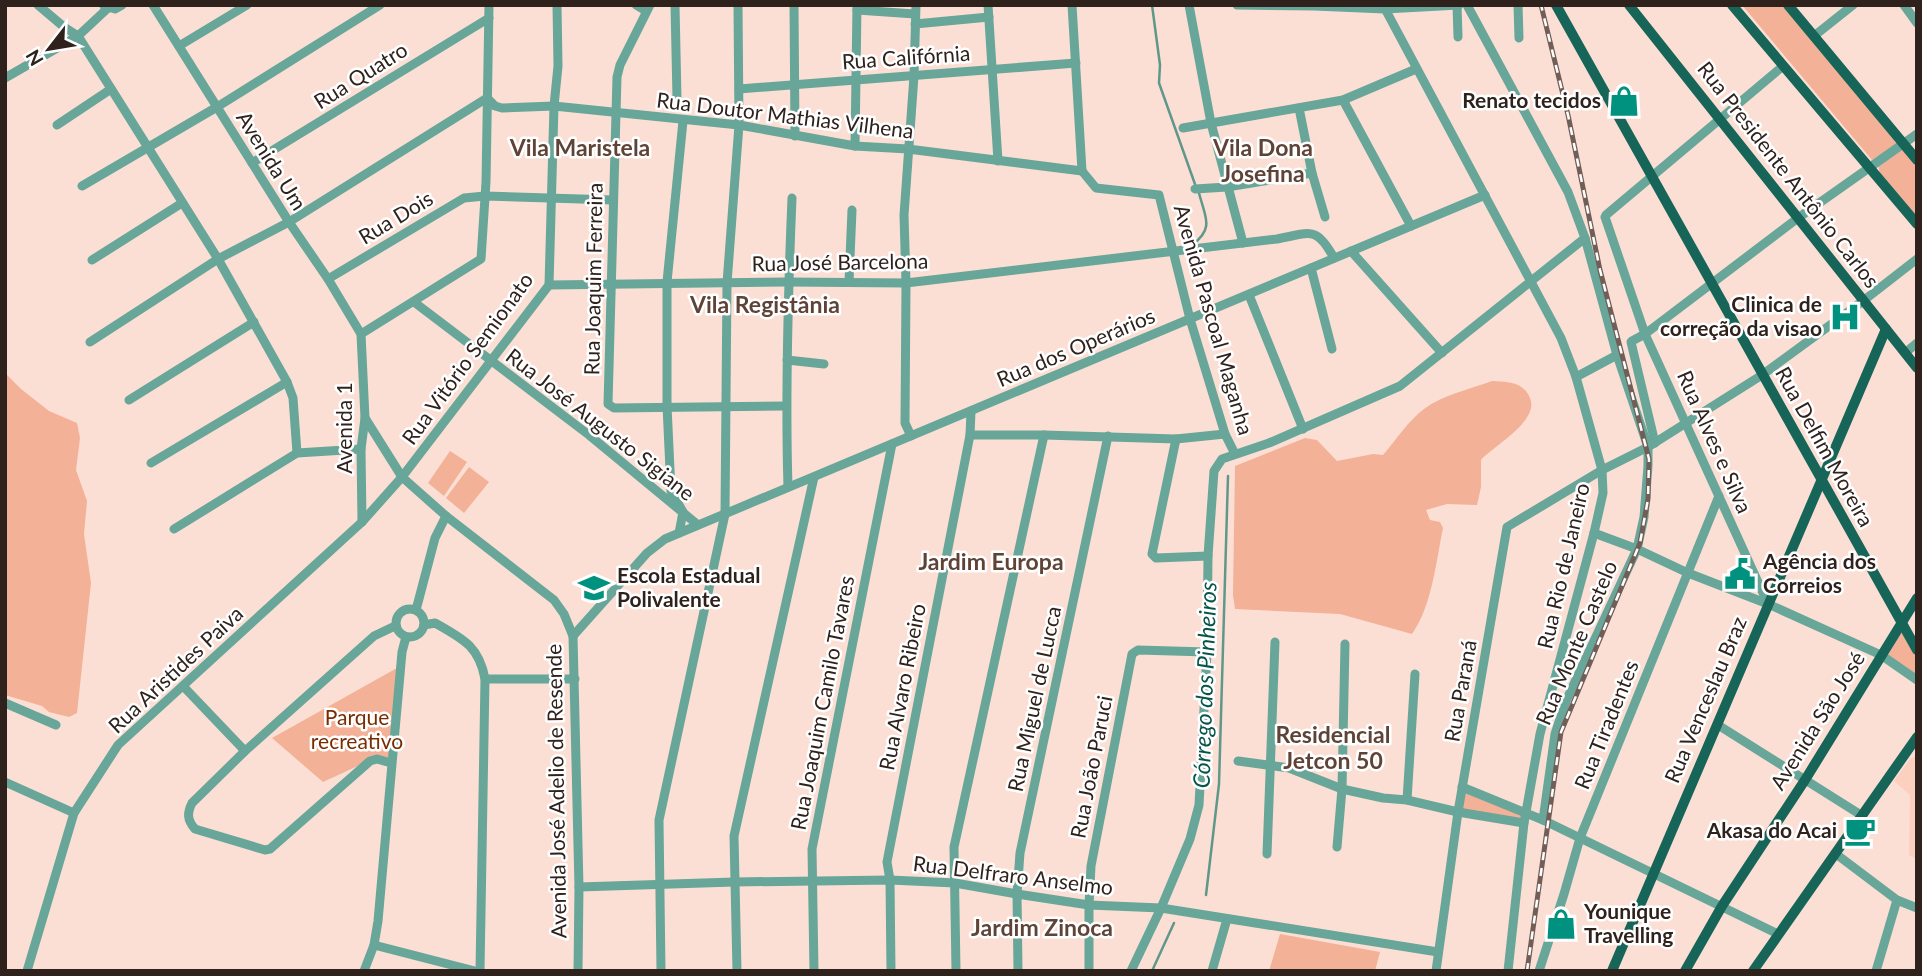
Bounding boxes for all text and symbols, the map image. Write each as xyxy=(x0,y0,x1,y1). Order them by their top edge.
north arrow xyxy=(14,14,84,84)
street label: Rua Quatro xyxy=(309,36,412,113)
street label: Rua Califórnia xyxy=(841,40,971,73)
text: N xyxy=(20,46,48,70)
street label: Rua Presidente Antônio Carlos xyxy=(1693,56,1885,292)
shop icon: Renato tecidos xyxy=(1607,84,1641,118)
street label: Rua Doutor Mathias Vilhena xyxy=(655,86,915,143)
place label: Renato tecidos xyxy=(1462,87,1601,112)
street label: Avenida Um xyxy=(232,106,312,214)
district label: Vila Maristela xyxy=(509,133,650,161)
district label: Vila Dona Josefina xyxy=(1212,133,1313,187)
street label: Rua Joaquim Ferreira xyxy=(578,182,607,375)
street label: Rua Dois xyxy=(354,185,437,249)
street label: Avenida Pascoal Maganha xyxy=(1170,202,1259,438)
street label: Rua José Barcelona xyxy=(751,247,928,276)
street label: Rua Vitório Semionato xyxy=(396,267,538,449)
district label: Vila Registânia xyxy=(689,290,840,318)
place label: Clinica de correção da visao xyxy=(1660,291,1822,340)
hospital icon: Clinica de correção da visao xyxy=(1828,300,1862,334)
street label: Rua dos Operários xyxy=(993,302,1158,391)
street label: Rua José Augusto Sigiane xyxy=(502,342,700,505)
street label: Rua Delfim Moreira xyxy=(1771,362,1880,531)
street label: Rua Alves e Silva xyxy=(1673,366,1758,517)
street label: Avenida 1 xyxy=(331,382,356,474)
street label: Rua Rio de Janeiro xyxy=(1531,480,1594,651)
district label: Jardim Europa xyxy=(918,547,1064,575)
place label: Agência dos Correios xyxy=(1762,548,1876,597)
street label: Rua Monte Castelo xyxy=(1530,557,1622,728)
public building icon: Agência dos Correios xyxy=(1723,557,1757,591)
place label: Escola Estadual Polivalente xyxy=(617,562,760,611)
school or university icon: Escola Estadual Polivalente xyxy=(577,571,611,605)
street label: Rua Joaquim Camilo Tavares xyxy=(785,573,858,832)
water label: Córrego dos Pinheiros xyxy=(1186,581,1222,789)
street label: Rua Aristides Paiva xyxy=(103,600,247,738)
street label: Rua Alvaro Ribeiro xyxy=(873,601,930,772)
street label: Rua Miguel de Lucca xyxy=(1002,604,1065,794)
street label: Rua Venceslau Braz xyxy=(1658,613,1751,786)
street label: Rua Paraná xyxy=(1438,638,1481,744)
street label: Avenida José Adelio de Resende xyxy=(540,644,571,939)
street label: Avenida São José xyxy=(1764,646,1869,794)
street label: Rua Tiradentes xyxy=(1568,656,1643,793)
street label: Rua João Paruci xyxy=(1064,693,1117,840)
park label: Parque recreativo xyxy=(311,704,403,753)
district label: Residencial Jetcon 50 xyxy=(1276,720,1390,774)
cafe icon: Akasa do Acai xyxy=(1843,814,1877,848)
place label: Akasa do Acai xyxy=(1706,817,1837,842)
street label: Rua Delfraro Anselmo xyxy=(912,850,1115,899)
place label: Younique Travelling xyxy=(1583,898,1673,947)
shop icon: Younique Travelling xyxy=(1544,907,1578,941)
district label: Jardim Zinoca xyxy=(971,913,1113,941)

